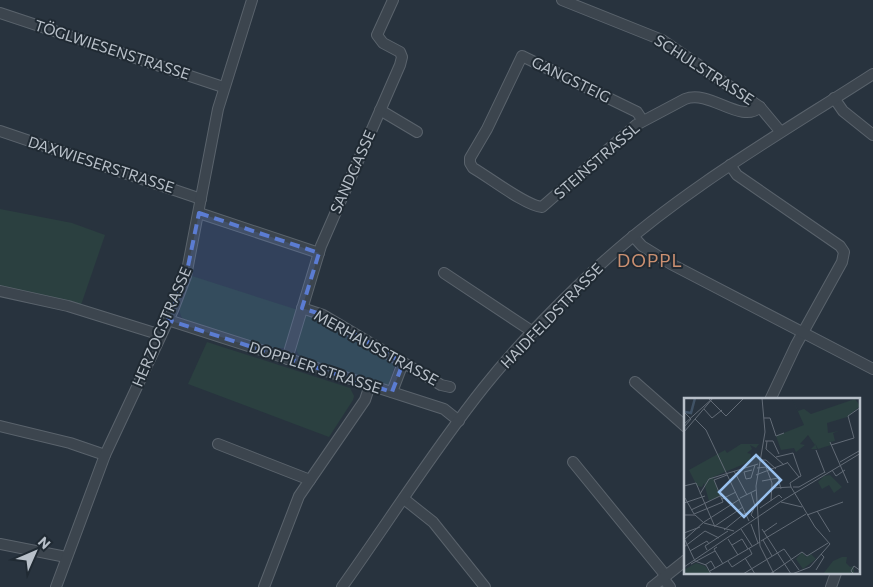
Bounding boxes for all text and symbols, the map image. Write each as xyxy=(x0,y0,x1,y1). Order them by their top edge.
street label: TÖGLWIESENSTRASSE xyxy=(32,15,192,83)
street label: SCHULSTRASSE xyxy=(651,30,758,108)
street label: GANGSTEIG xyxy=(529,52,614,106)
street label: STEINSTRASSL xyxy=(550,118,643,202)
street label: SANDGASSE xyxy=(326,127,379,216)
street label: DAXWIESERSTRASSE xyxy=(26,132,177,196)
district label: DOPPL xyxy=(617,249,683,271)
street label: HAIDFELDSTRASSE xyxy=(496,259,606,372)
street label: HERZOGSTRASSE xyxy=(128,264,194,389)
street label: MERHAUSSTRASSE xyxy=(311,305,442,389)
street label: DOPPLER STRASSE xyxy=(247,337,384,397)
inset map xyxy=(684,398,860,574)
north arrow xyxy=(10,527,60,577)
text: N xyxy=(35,533,54,552)

